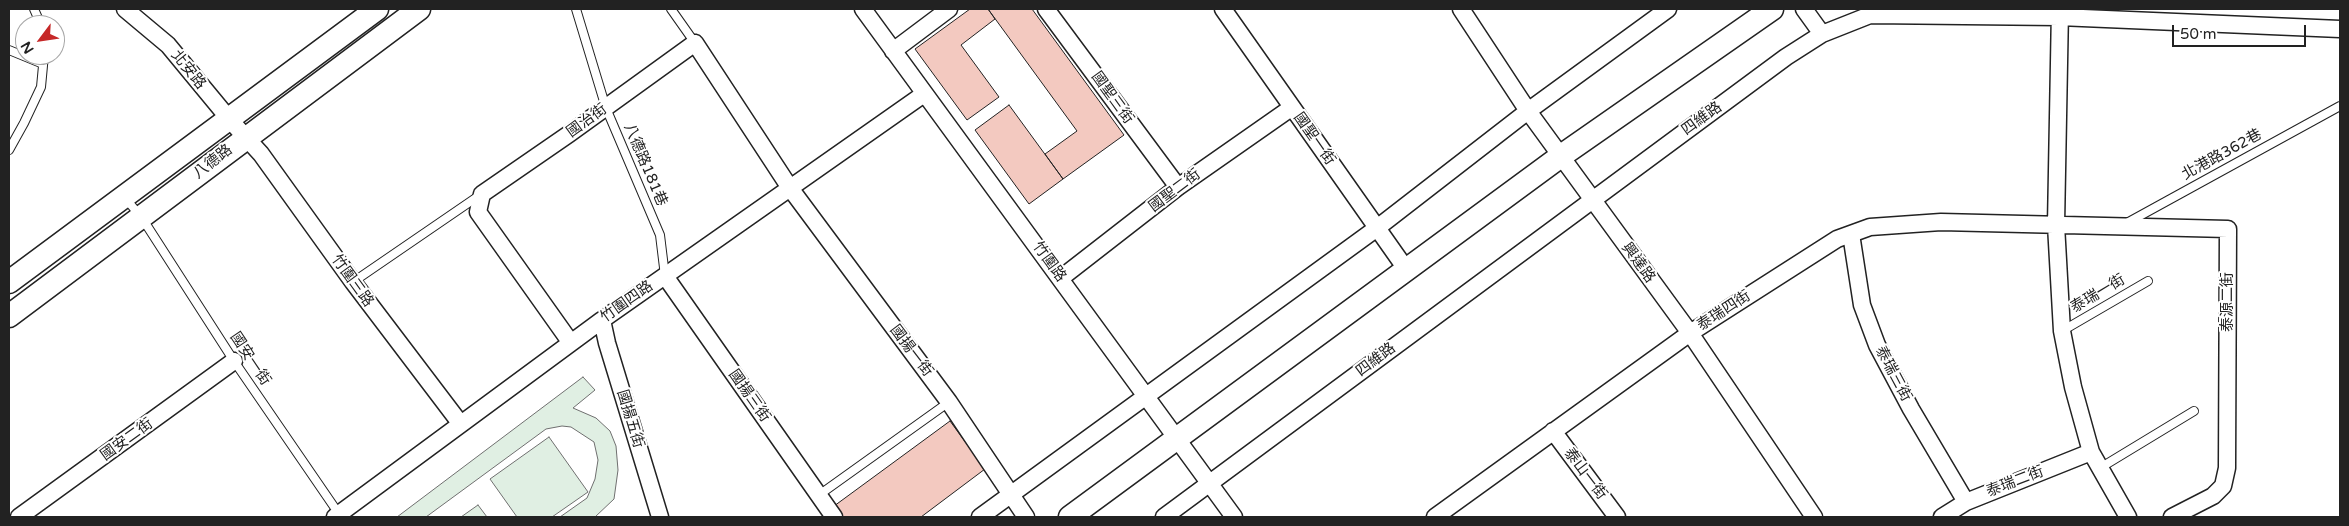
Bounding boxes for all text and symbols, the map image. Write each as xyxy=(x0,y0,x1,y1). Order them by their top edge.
north arrow xyxy=(15,15,65,65)
scale bar xyxy=(2174,15,2308,47)
text: 50 m xyxy=(2180,25,2217,43)
text: N xyxy=(17,38,38,57)
street label: 北安路 xyxy=(167,47,209,93)
street label: 國聖三街 xyxy=(1087,68,1137,128)
street label: 四維路 xyxy=(1679,98,1725,140)
street label: 國治街 xyxy=(564,100,610,142)
street label: 國聖一街 xyxy=(1289,109,1339,169)
street label: 八德路181巷 xyxy=(619,121,671,209)
street label: 北港路362巷 xyxy=(2179,126,2265,184)
street label: 八德路 xyxy=(190,141,236,183)
street label: 國聖二街 xyxy=(1146,166,1204,216)
street label: 竹圍路 xyxy=(1028,239,1070,285)
street label: 興達路 xyxy=(1617,240,1659,286)
street label: 竹圍三路 xyxy=(327,251,377,311)
street label: 泰瑞一街 xyxy=(2068,271,2128,317)
street label: 泰源二街 xyxy=(2219,272,2237,332)
street label: 竹圍四路 xyxy=(597,277,657,327)
street label: 泰瑞四街 xyxy=(1694,287,1754,335)
street label: 國揚一街 xyxy=(886,322,936,380)
street label: 國安一街 xyxy=(226,329,274,389)
street label: 四維路 xyxy=(1353,339,1399,381)
street label: 泰瑞三街 xyxy=(1871,343,1915,405)
street label: 國揚三街 xyxy=(724,366,774,426)
street label: 國揚五街 xyxy=(613,388,647,450)
street label: 國安二街 xyxy=(97,415,157,465)
street label: 泰山一街 xyxy=(1560,445,1610,503)
street label: 泰瑞二街 xyxy=(1984,463,2046,501)

